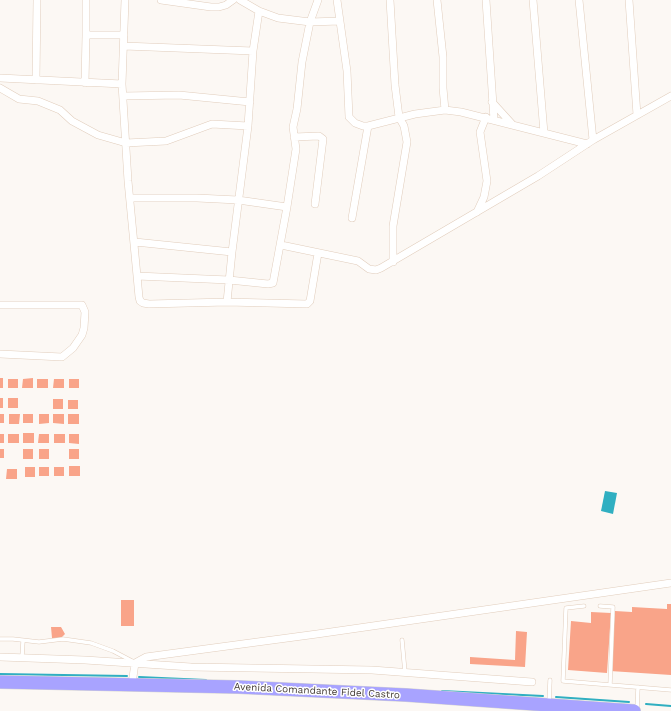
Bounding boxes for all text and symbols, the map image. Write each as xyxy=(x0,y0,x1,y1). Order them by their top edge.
street label: Avenida Comandante Fidel Castro xyxy=(234,681,400,701)

